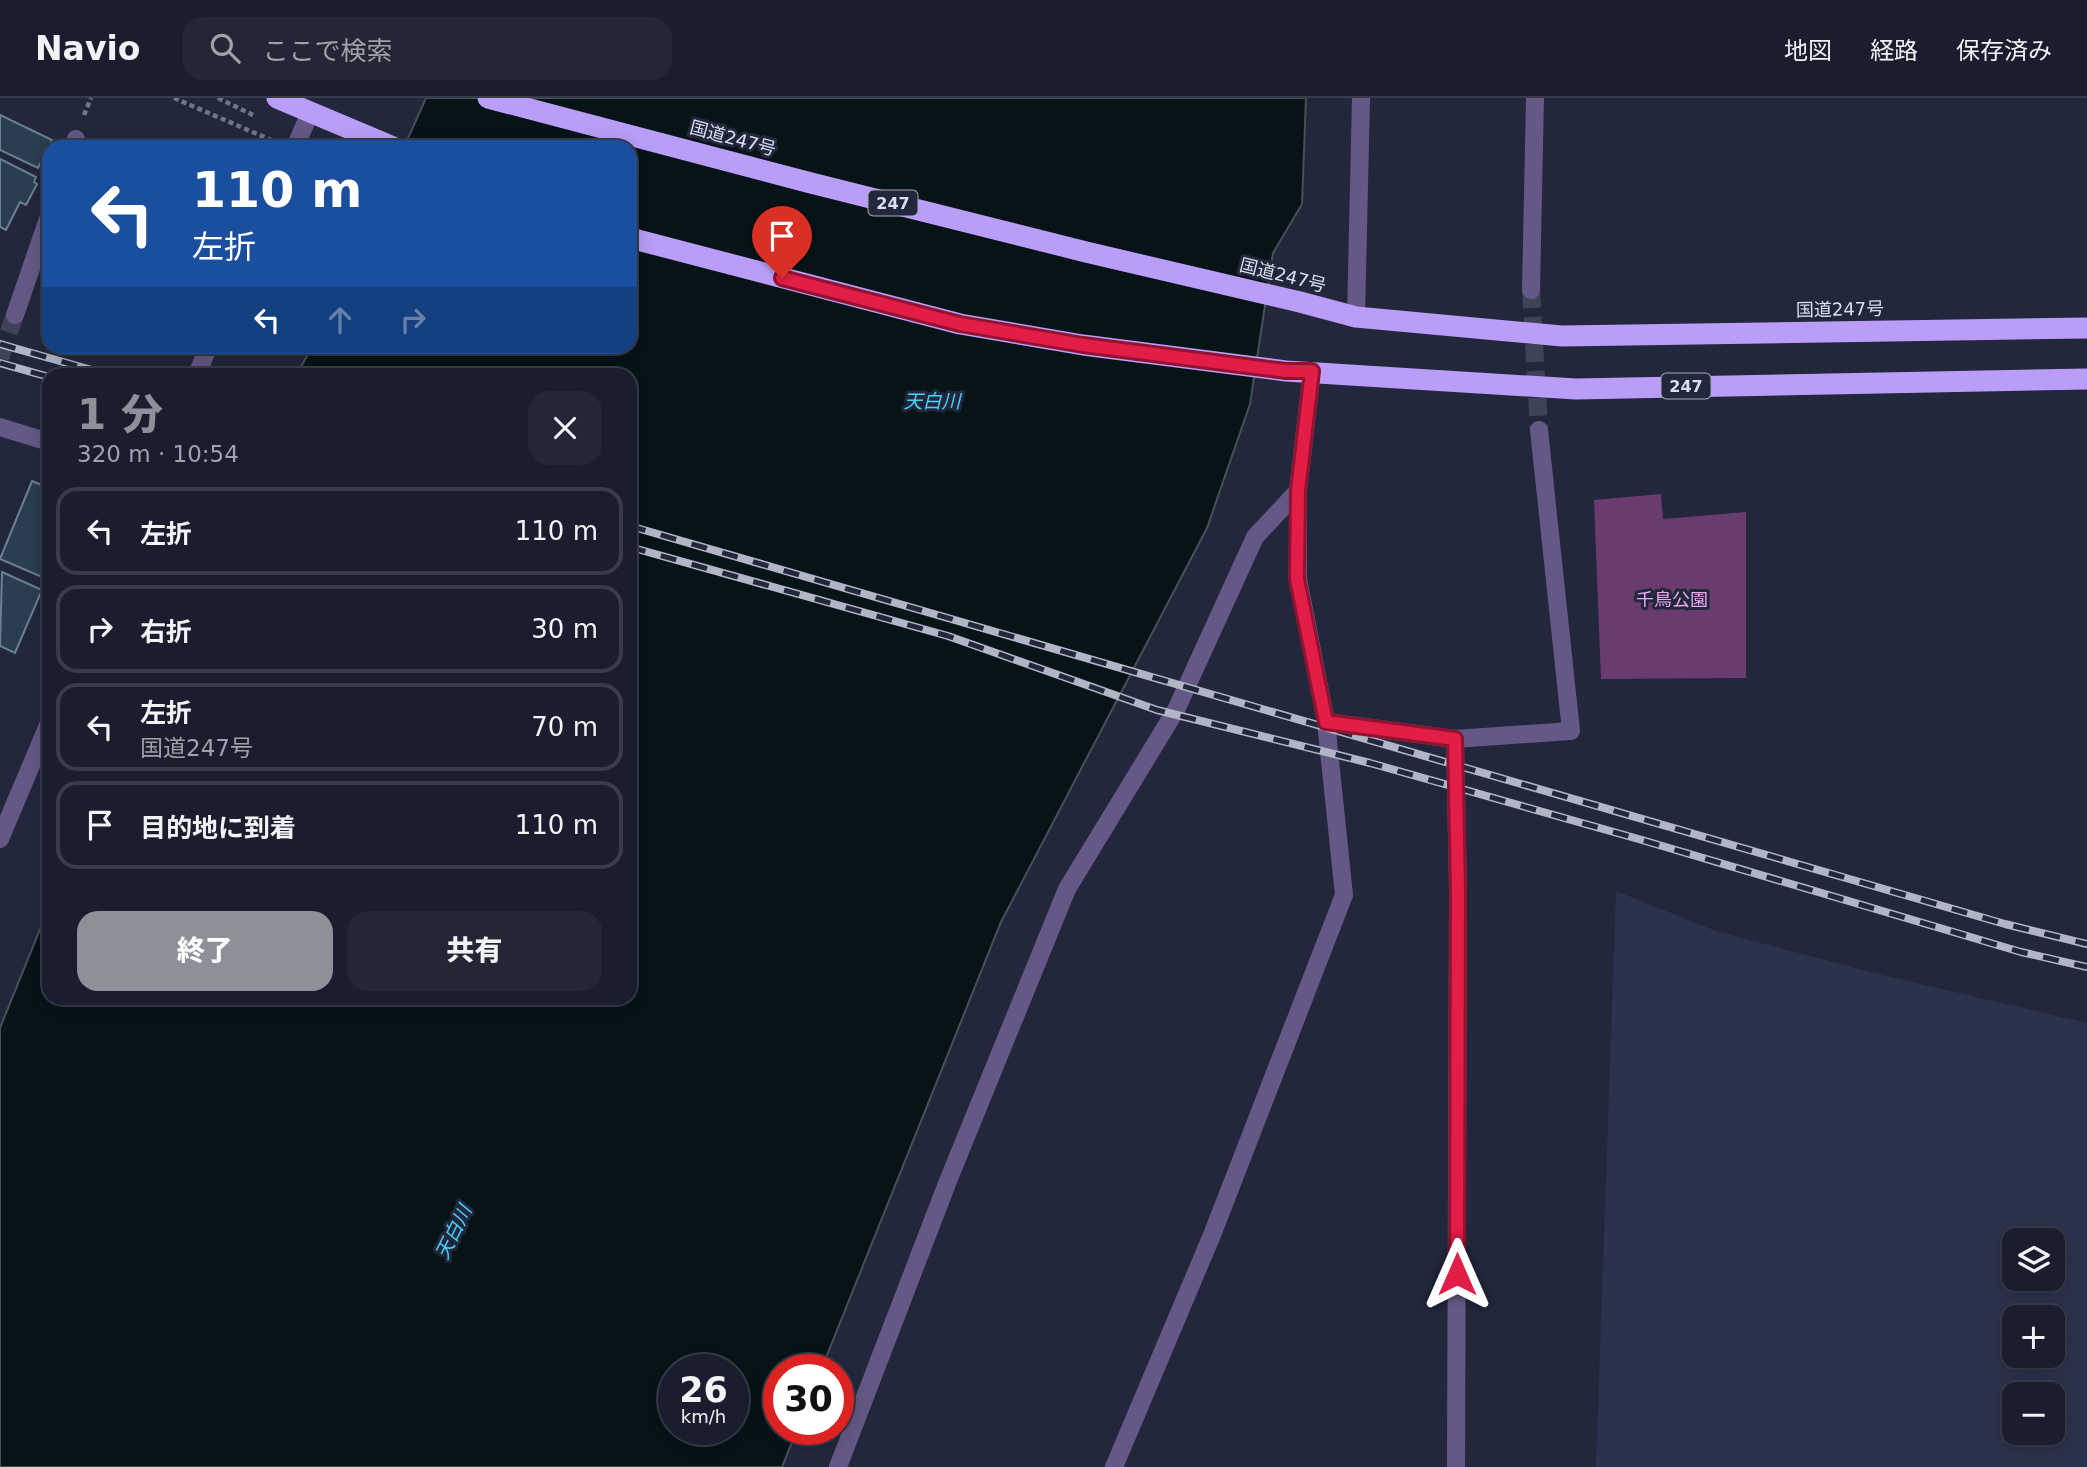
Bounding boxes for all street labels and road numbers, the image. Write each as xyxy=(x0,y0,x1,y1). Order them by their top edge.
street label: 国道247号 xyxy=(688,116,778,160)
road number: 247 xyxy=(868,190,917,216)
street label: 国道247号 xyxy=(1238,254,1328,296)
street label: 国道247号 xyxy=(1796,298,1884,320)
road number: 247 xyxy=(1662,374,1710,398)

